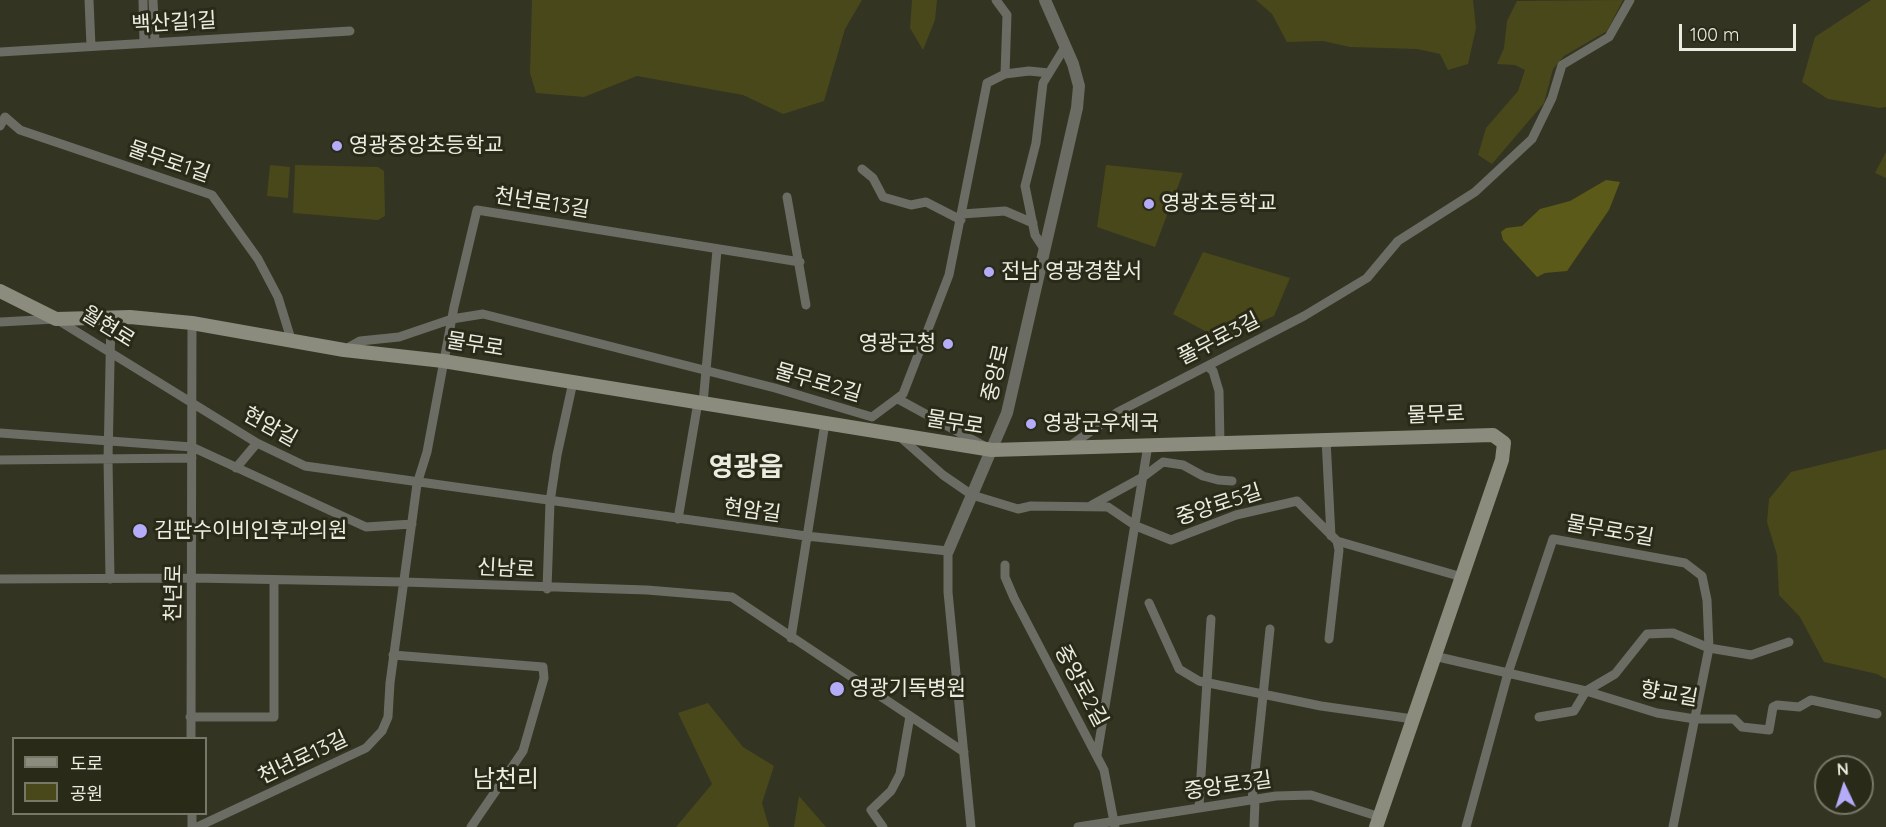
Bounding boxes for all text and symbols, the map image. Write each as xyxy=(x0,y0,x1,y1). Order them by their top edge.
street label: 백산길1길 xyxy=(131,8,217,38)
scale bar xyxy=(1682,12,1799,50)
text: 100 m xyxy=(1690,23,1739,46)
place label: 영광중앙초등학교 xyxy=(349,133,504,159)
street label: 물무로1길 xyxy=(125,136,213,188)
marker: 영광중앙초등학교 xyxy=(330,139,344,153)
street label: 천년로13길 xyxy=(493,183,591,223)
place label: 영광초등학교 xyxy=(1161,191,1277,217)
marker: 영광초등학교 xyxy=(1142,197,1156,211)
place label: 전남 영광경찰서 xyxy=(1001,259,1142,285)
marker: 전남 영광경찰서 xyxy=(982,265,996,279)
street label: 월현로 xyxy=(77,301,139,353)
street label: 풀무로3길 xyxy=(1174,308,1264,370)
street label: 물무로 xyxy=(444,328,506,362)
place label: 영광군청 xyxy=(859,331,936,357)
marker: 영광군청 xyxy=(941,337,955,351)
street label: 중앙로 xyxy=(977,342,1015,404)
street label: 물무로2길 xyxy=(772,359,864,407)
street label: 물무로 xyxy=(1407,401,1465,429)
street label: 현암길 xyxy=(239,402,301,452)
street label: 물무로 xyxy=(924,406,986,440)
place label: 영광군우체국 xyxy=(1043,411,1159,437)
marker: 영광군우체국 xyxy=(1024,417,1038,431)
district label: 영광읍 xyxy=(709,452,783,484)
street label: 중앙로5길 xyxy=(1173,479,1265,531)
street label: 현암길 xyxy=(722,494,782,528)
street label: 물무로5길 xyxy=(1564,511,1656,551)
place label: 김판수이비인후과의원 xyxy=(154,518,347,544)
marker: 김판수이비인후과의원 xyxy=(131,522,149,540)
street label: 신남로 xyxy=(476,555,536,583)
street label: 천년로 xyxy=(161,564,187,622)
street label: 중앙로2길 xyxy=(1049,641,1113,731)
place label: 영광기독병원 xyxy=(850,676,966,702)
street label: 향교길 xyxy=(1638,677,1700,711)
marker: 영광기독병원 xyxy=(828,680,846,698)
street label: 천년로13길 xyxy=(254,726,352,790)
legend xyxy=(12,737,207,815)
text: 도로 xyxy=(70,752,103,775)
north arrow xyxy=(1814,755,1874,815)
text: N xyxy=(1836,759,1849,779)
district label: 남천리 xyxy=(473,766,539,794)
street label: 중앙로3길 xyxy=(1183,767,1273,805)
text: 공원 xyxy=(70,782,103,805)

